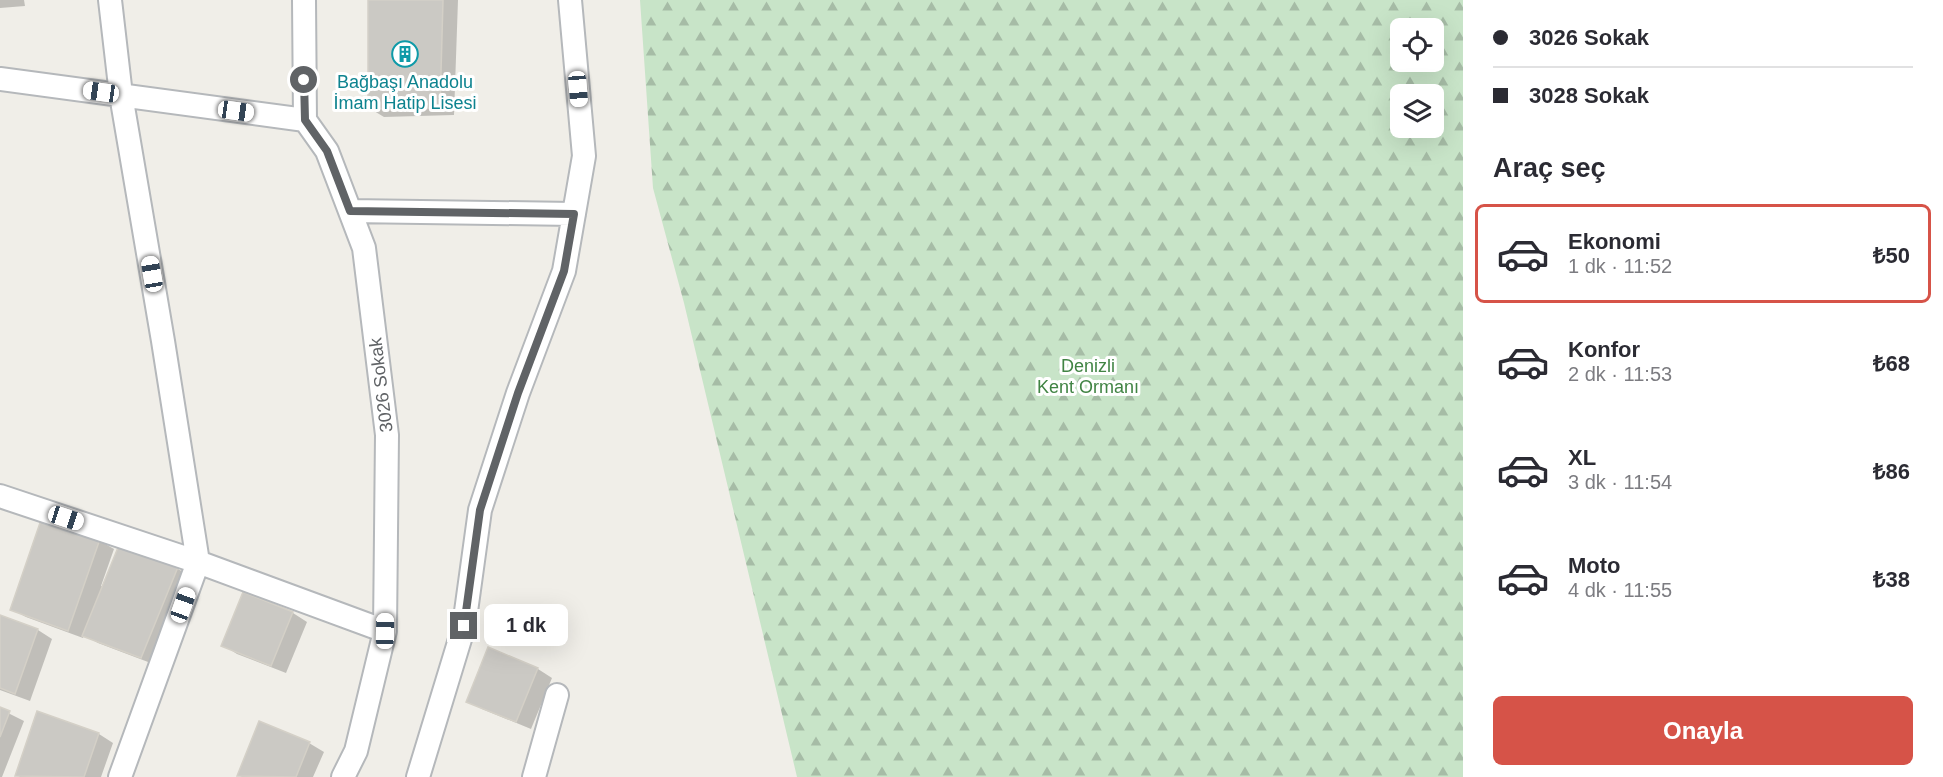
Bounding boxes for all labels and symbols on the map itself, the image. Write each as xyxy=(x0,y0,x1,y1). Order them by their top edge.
building icon: Bağbaşı Anadolu İmam Hatip Lisesi xyxy=(390,39,420,69)
route start xyxy=(290,66,317,93)
car xyxy=(567,70,589,108)
place label: Bağbaşı Anadolu İmam Hatip Lisesi xyxy=(333,72,477,113)
car xyxy=(82,81,120,103)
car xyxy=(217,100,255,122)
car xyxy=(140,255,164,293)
street label: 3026 Sokak xyxy=(365,336,397,433)
park label: Denizli Kent Ormanı xyxy=(1037,356,1139,397)
car xyxy=(46,504,86,532)
car xyxy=(168,585,198,625)
callout: 1 dk xyxy=(485,605,569,647)
route end xyxy=(450,612,477,639)
car xyxy=(376,613,394,649)

